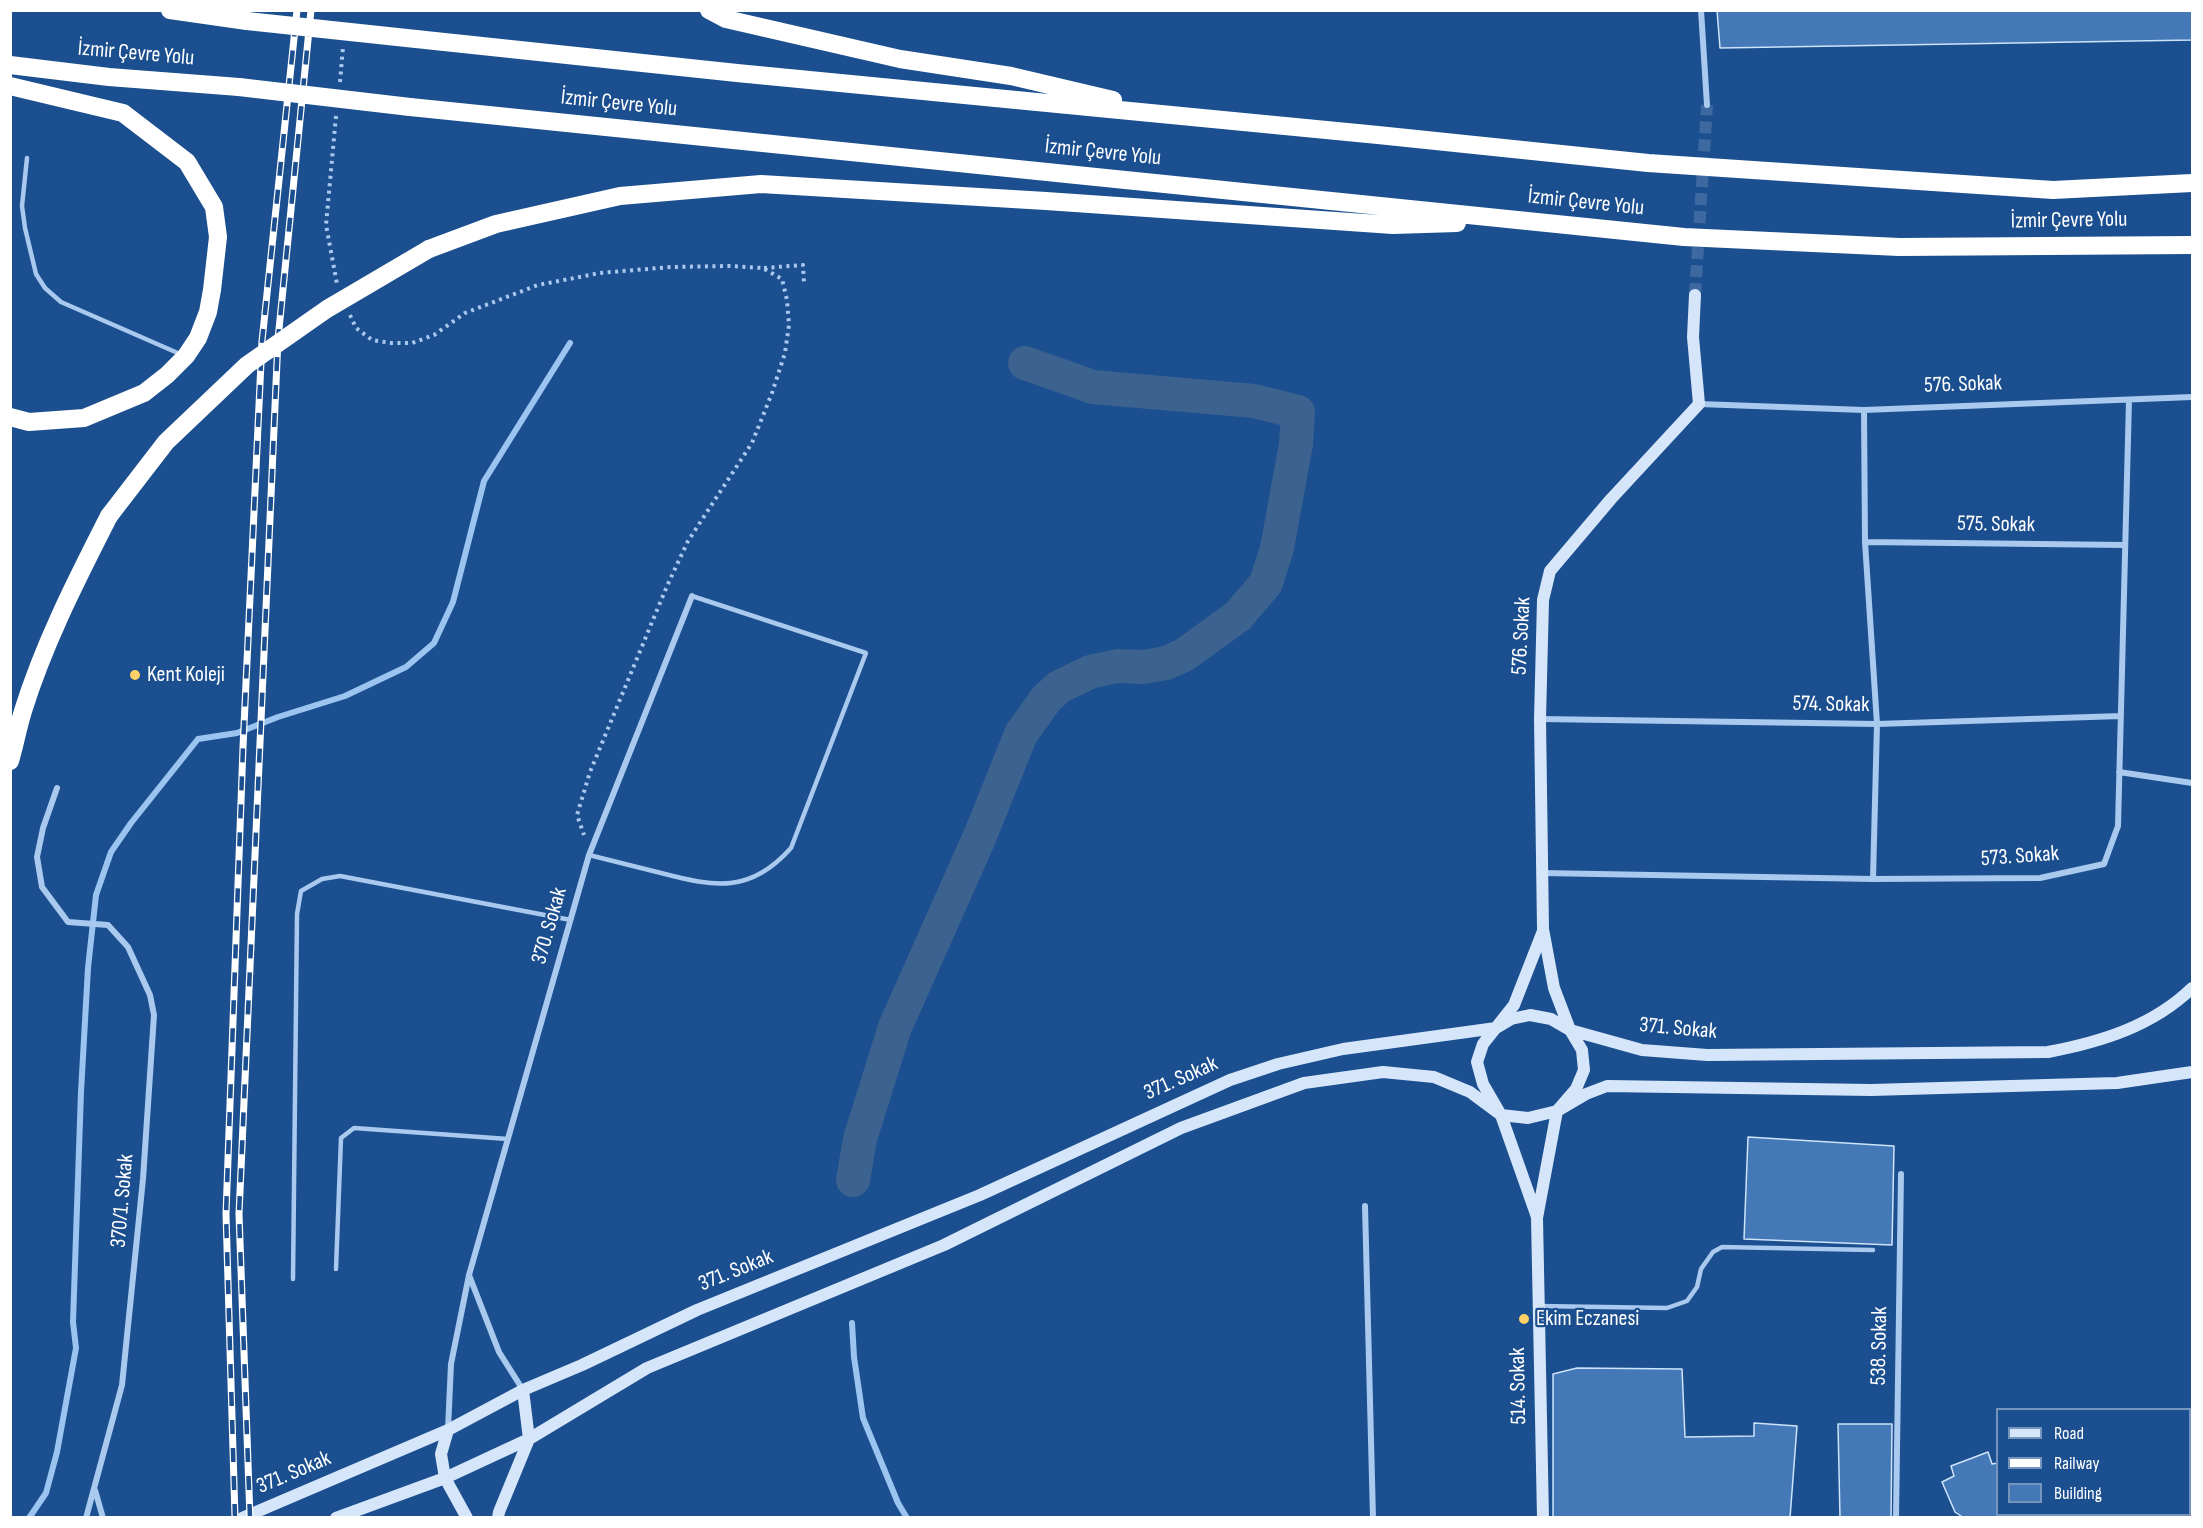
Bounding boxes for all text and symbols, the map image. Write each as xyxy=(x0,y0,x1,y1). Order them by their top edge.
street label: İzmir Çevre Yolu xyxy=(77,36,195,72)
street label: İzmir Çevre Yolu xyxy=(560,85,678,123)
street label: İzmir Çevre Yolu xyxy=(1044,134,1162,172)
street label: İzmir Çevre Yolu xyxy=(1527,184,1645,222)
street label: İzmir Çevre Yolu xyxy=(2010,207,2128,235)
street label: 576. Sokak xyxy=(1924,370,2002,400)
street label: 575. Sokak xyxy=(1957,511,2035,539)
street label: 576. Sokak xyxy=(1507,596,1537,676)
place label: Kent Koleji xyxy=(147,662,225,688)
marker: Kent Koleji xyxy=(128,668,142,682)
street label: 574. Sokak xyxy=(1792,691,1870,719)
street label: 573. Sokak xyxy=(1980,841,2060,873)
street label: 370. Sokak xyxy=(526,885,574,967)
street label: 371. Sokak xyxy=(1638,1012,1718,1046)
street label: 371. Sokak xyxy=(1140,1051,1222,1107)
street label: 370/1. Sokak xyxy=(106,1153,140,1249)
street label: 371. Sokak xyxy=(695,1244,777,1298)
place label: Ekim Eczanesi xyxy=(1536,1306,1639,1332)
street label: 538. Sokak xyxy=(1866,1306,1894,1386)
marker: Ekim Eczanesi xyxy=(1517,1312,1531,1326)
street label: 514. Sokak xyxy=(1505,1347,1533,1425)
legend xyxy=(1996,1408,2191,1516)
text: Road xyxy=(2054,1423,2084,1444)
street label: 371. Sokak xyxy=(253,1446,335,1500)
text: Railway xyxy=(2054,1453,2099,1474)
text: Building xyxy=(2054,1483,2102,1504)

